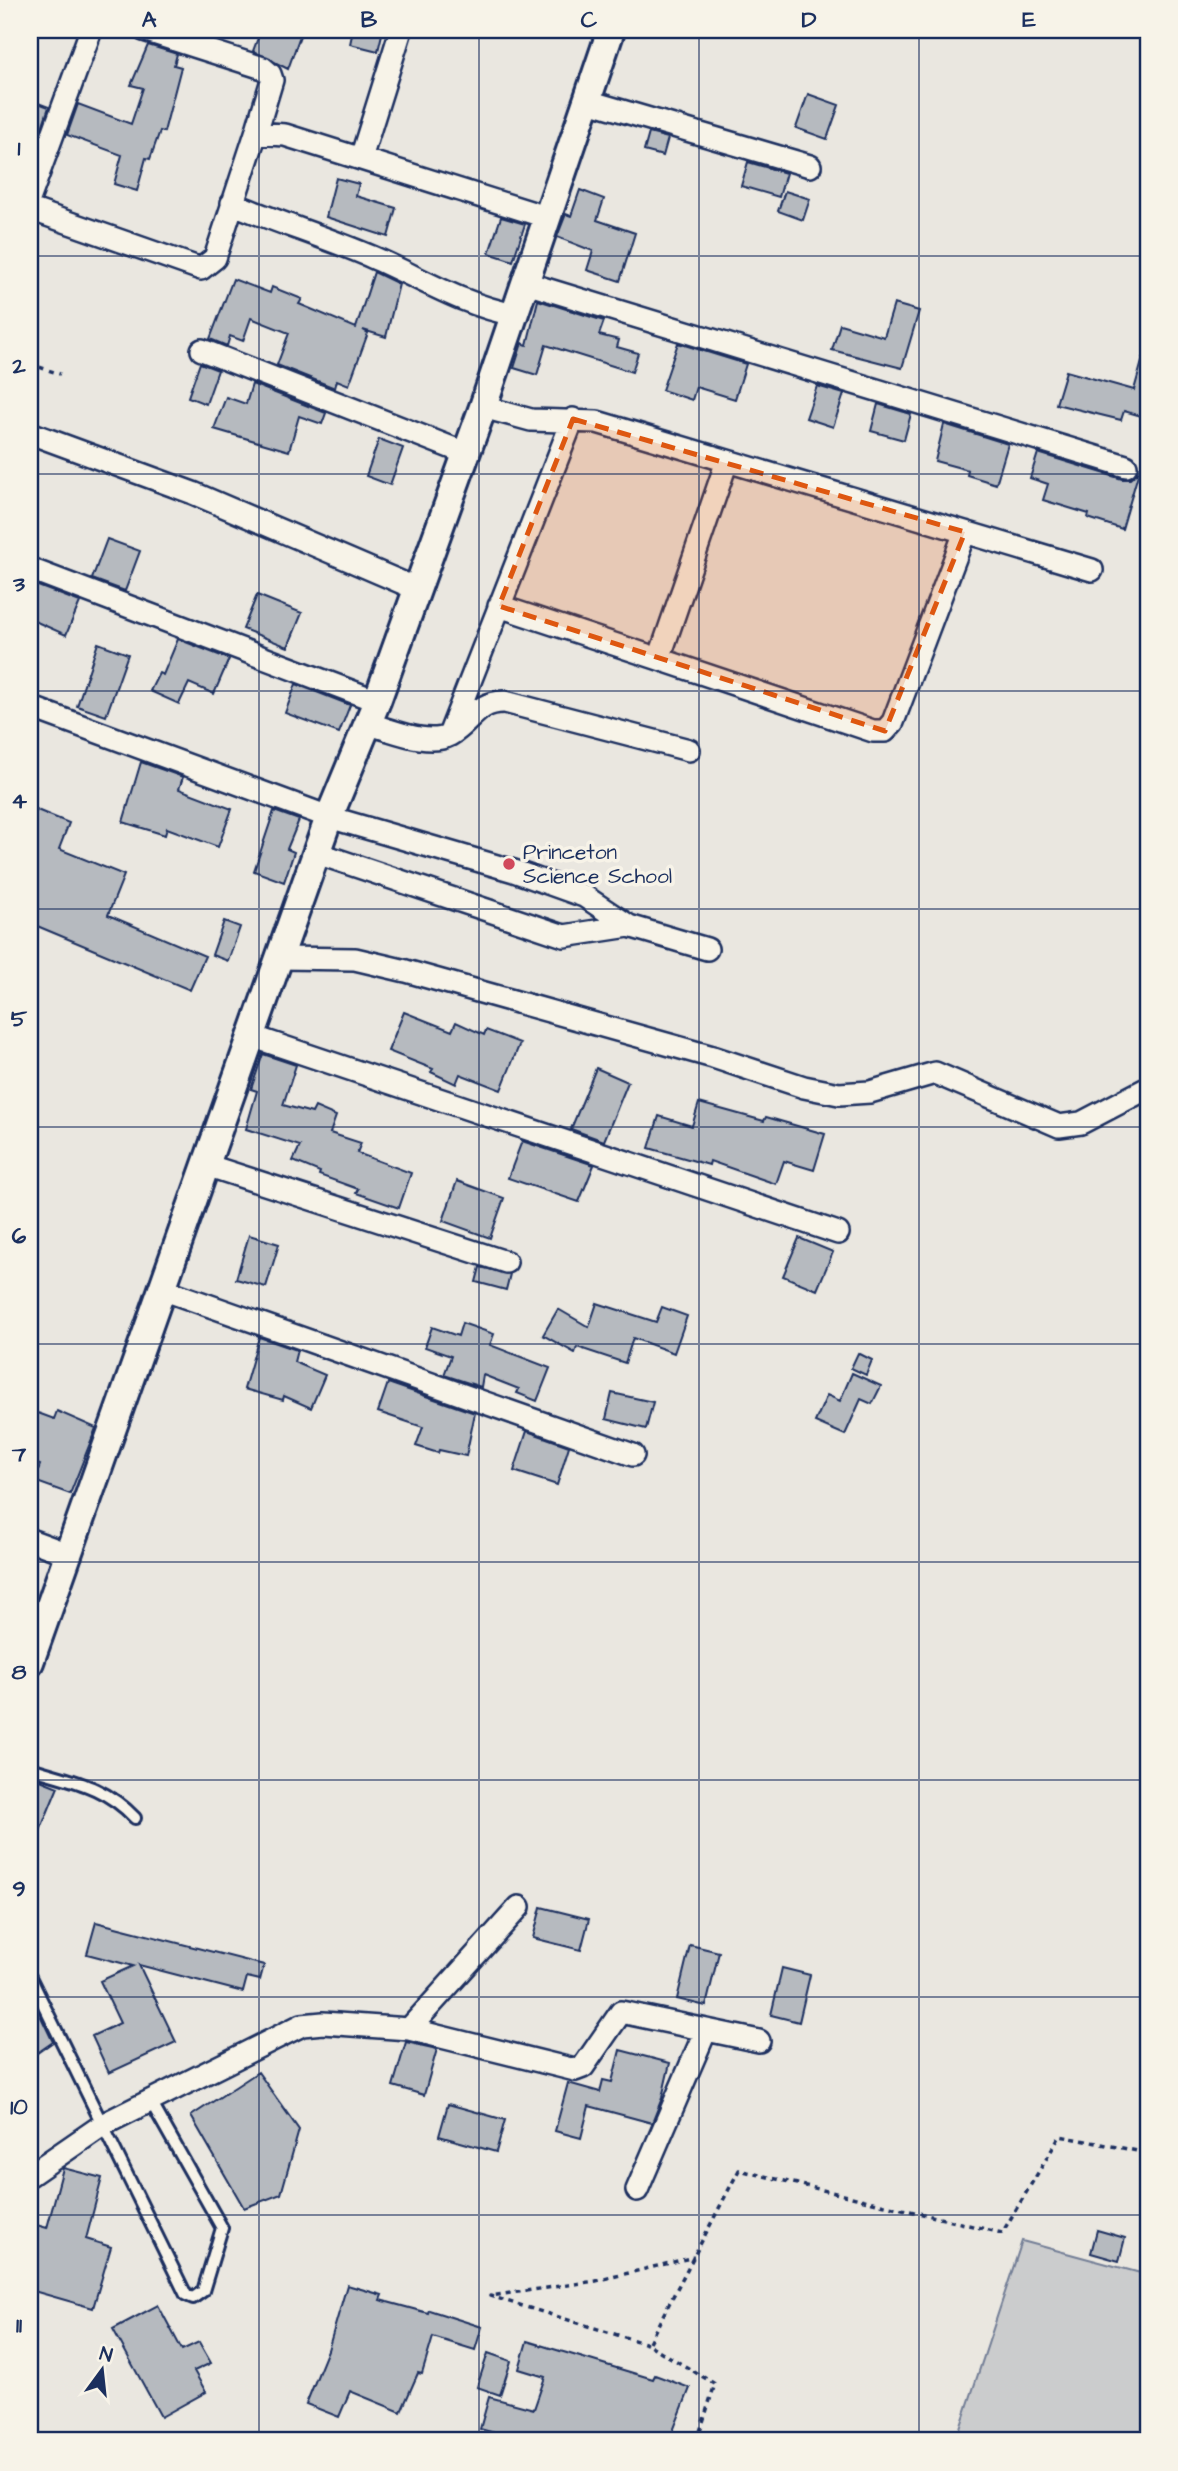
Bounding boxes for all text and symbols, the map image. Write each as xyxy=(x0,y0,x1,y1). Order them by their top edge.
text: A xyxy=(142,4,157,36)
text: B xyxy=(361,4,378,36)
text: C xyxy=(581,4,598,36)
text: D xyxy=(802,4,817,36)
text: E xyxy=(1022,4,1036,36)
text: 1 xyxy=(18,132,21,164)
text: 2 xyxy=(11,350,26,382)
text: 3 xyxy=(12,568,25,600)
text: 4 xyxy=(11,785,27,817)
place label: Princeton Science School xyxy=(523,838,672,891)
marker: Princeton Science School xyxy=(501,856,517,872)
text: 5 xyxy=(11,1003,28,1035)
text: 6 xyxy=(12,1220,27,1252)
text: 7 xyxy=(11,1438,27,1470)
text: 8 xyxy=(12,1656,27,1688)
text: 9 xyxy=(12,1873,26,1905)
text: 10 xyxy=(10,2091,28,2123)
text: 11 xyxy=(16,2309,22,2341)
north arrow xyxy=(66,2334,136,2404)
text: N xyxy=(97,2340,115,2370)

